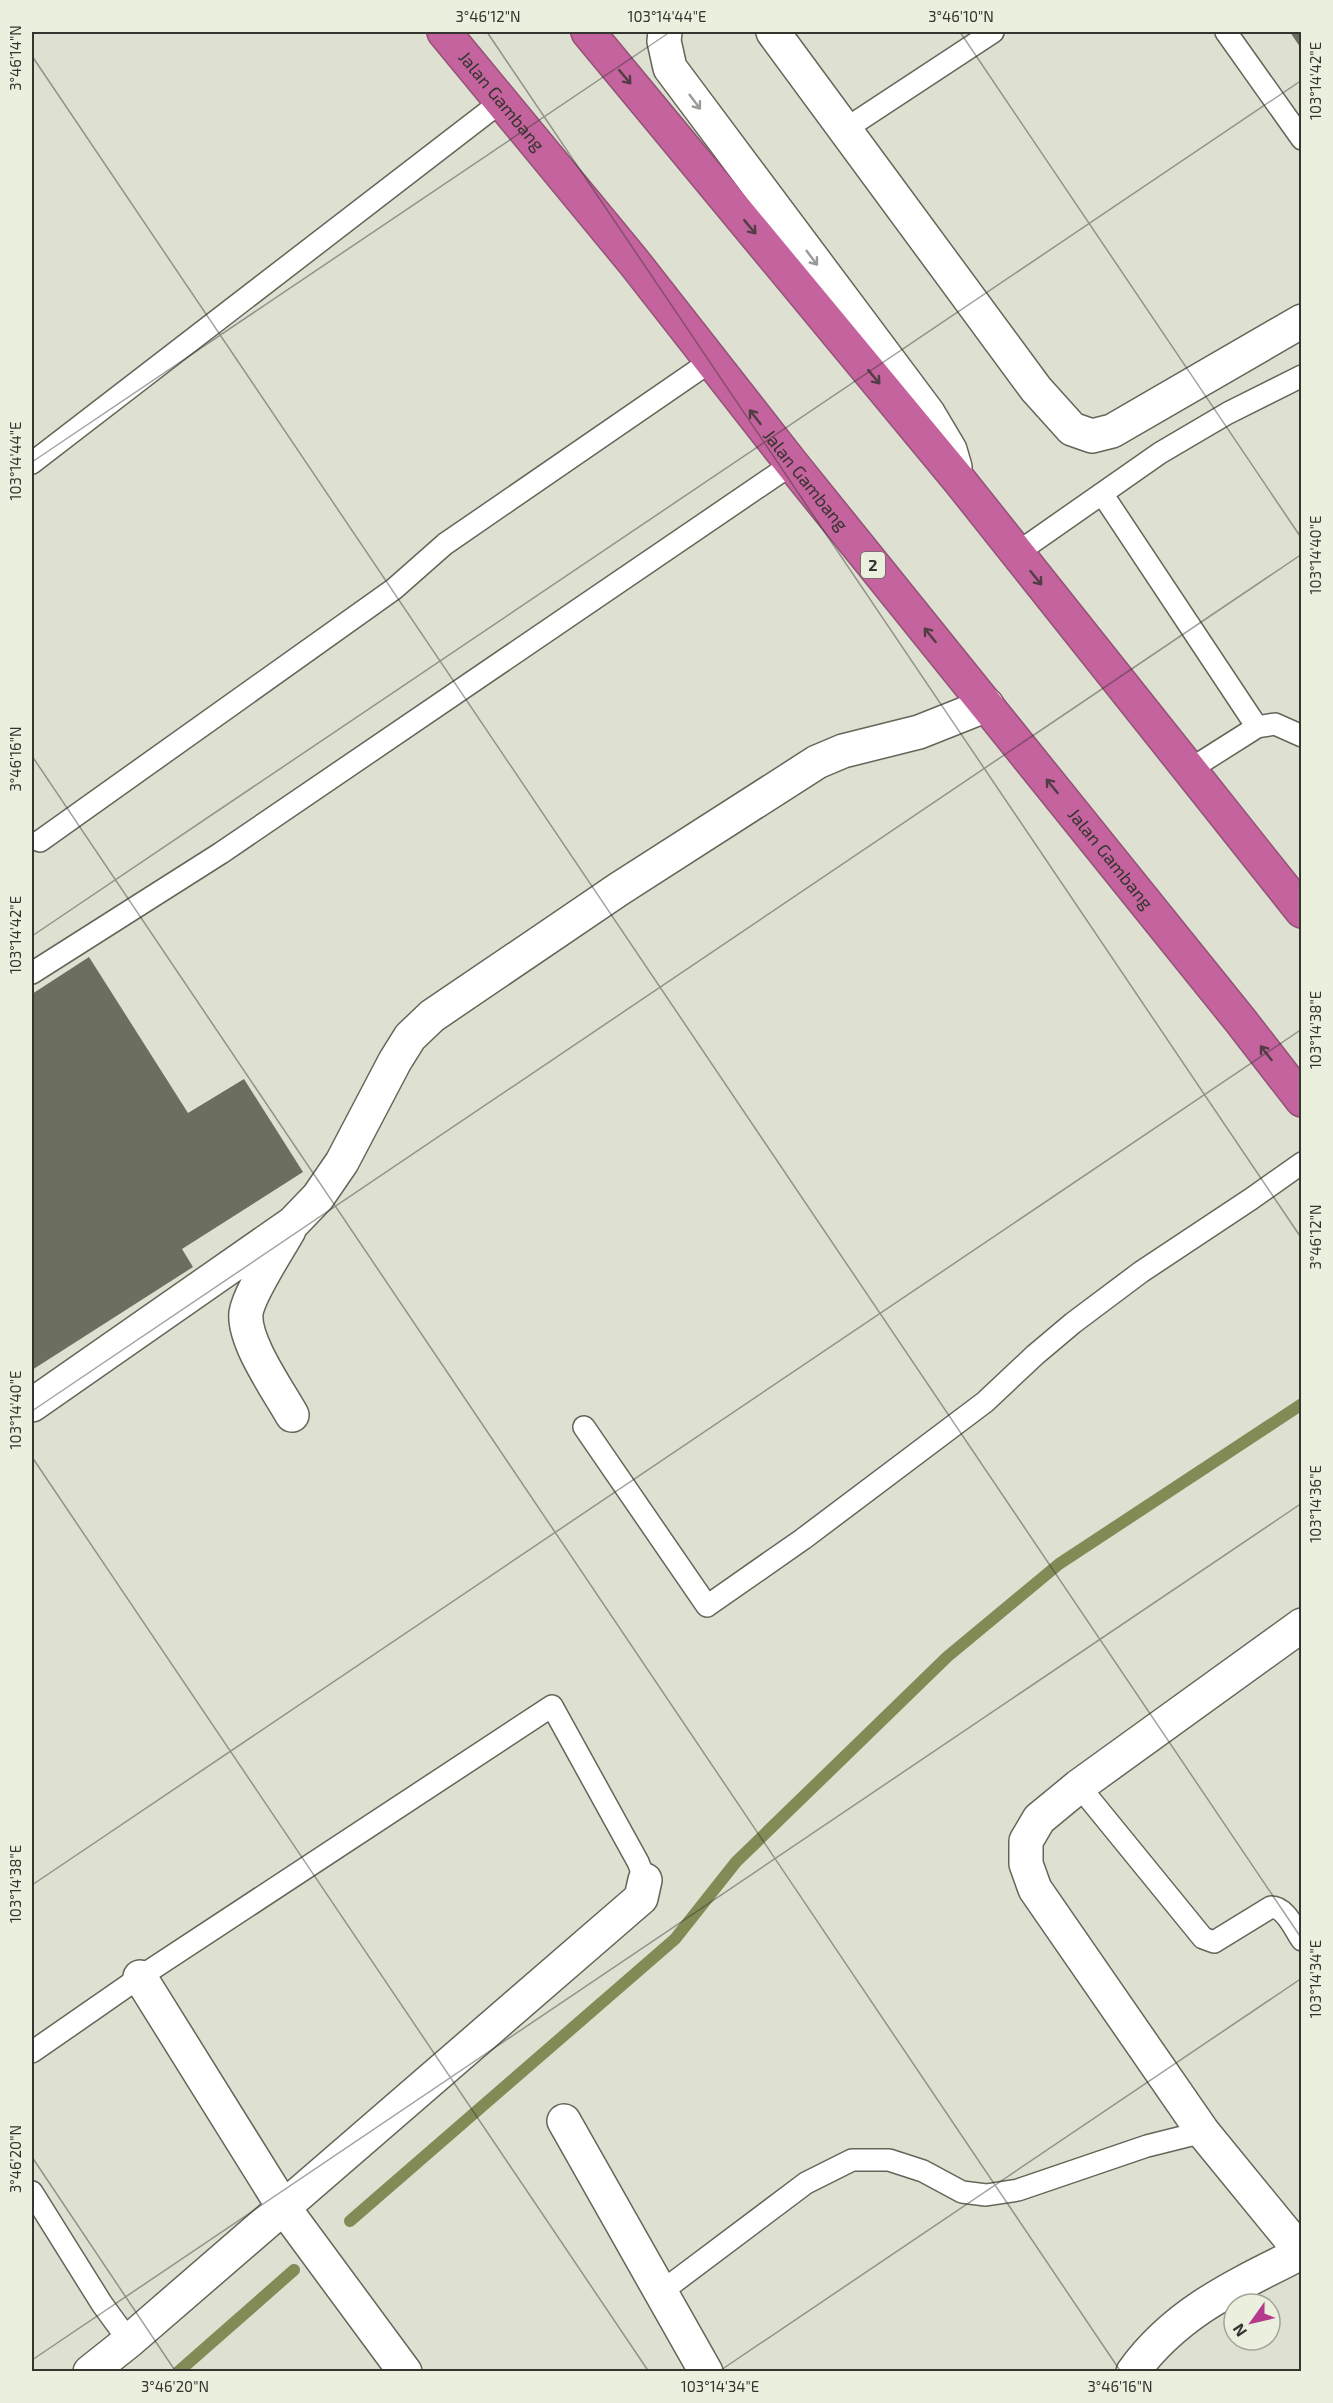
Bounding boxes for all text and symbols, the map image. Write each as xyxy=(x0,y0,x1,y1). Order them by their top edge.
text: 3°46'12"N xyxy=(456,7,521,25)
text: 103°14'44"E xyxy=(628,7,706,25)
text: 3°46'10"N xyxy=(928,7,994,25)
text: 3°46'14"N xyxy=(6,25,24,91)
text: 103°14'42"E xyxy=(1306,42,1324,120)
street label: Jalan Gambang xyxy=(454,46,550,155)
one-way arrow xyxy=(619,68,632,84)
one-way arrow xyxy=(689,93,701,109)
one-way arrow xyxy=(743,219,756,235)
one-way arrow xyxy=(805,250,818,266)
one-way arrow xyxy=(867,369,881,384)
one-way arrow xyxy=(748,409,761,425)
text: 103°14'44"E xyxy=(6,422,24,500)
street label: Jalan Gambang xyxy=(759,425,853,535)
text: 103°14'40"E xyxy=(1306,516,1324,594)
road number: 2 xyxy=(861,552,885,578)
one-way arrow xyxy=(1030,569,1043,585)
one-way arrow xyxy=(923,627,936,643)
text: 3°46'16"N xyxy=(6,726,24,792)
one-way arrow xyxy=(1046,779,1059,795)
street label: Jalan Gambang xyxy=(1064,803,1158,913)
text: 103°14'42"E xyxy=(6,896,24,974)
text: 103°14'38"E xyxy=(1306,991,1324,1069)
one-way arrow xyxy=(1259,1046,1272,1062)
text: 3°46'12"N xyxy=(1306,1205,1324,1270)
text: 103°14'40"E xyxy=(6,1371,24,1449)
text: 103°14'36"E xyxy=(1306,1465,1324,1543)
text: 103°14'38"E xyxy=(6,1845,24,1923)
text: 103°14'34"E xyxy=(1306,1940,1324,2018)
text: 3°46'20"N xyxy=(6,2125,24,2193)
north arrow xyxy=(1222,2292,1282,2352)
text: N xyxy=(1228,2321,1250,2341)
text: 3°46'20"N xyxy=(141,2377,209,2395)
text: 103°14'34"E xyxy=(681,2377,759,2395)
text: 3°46'16"N xyxy=(1087,2377,1153,2395)

